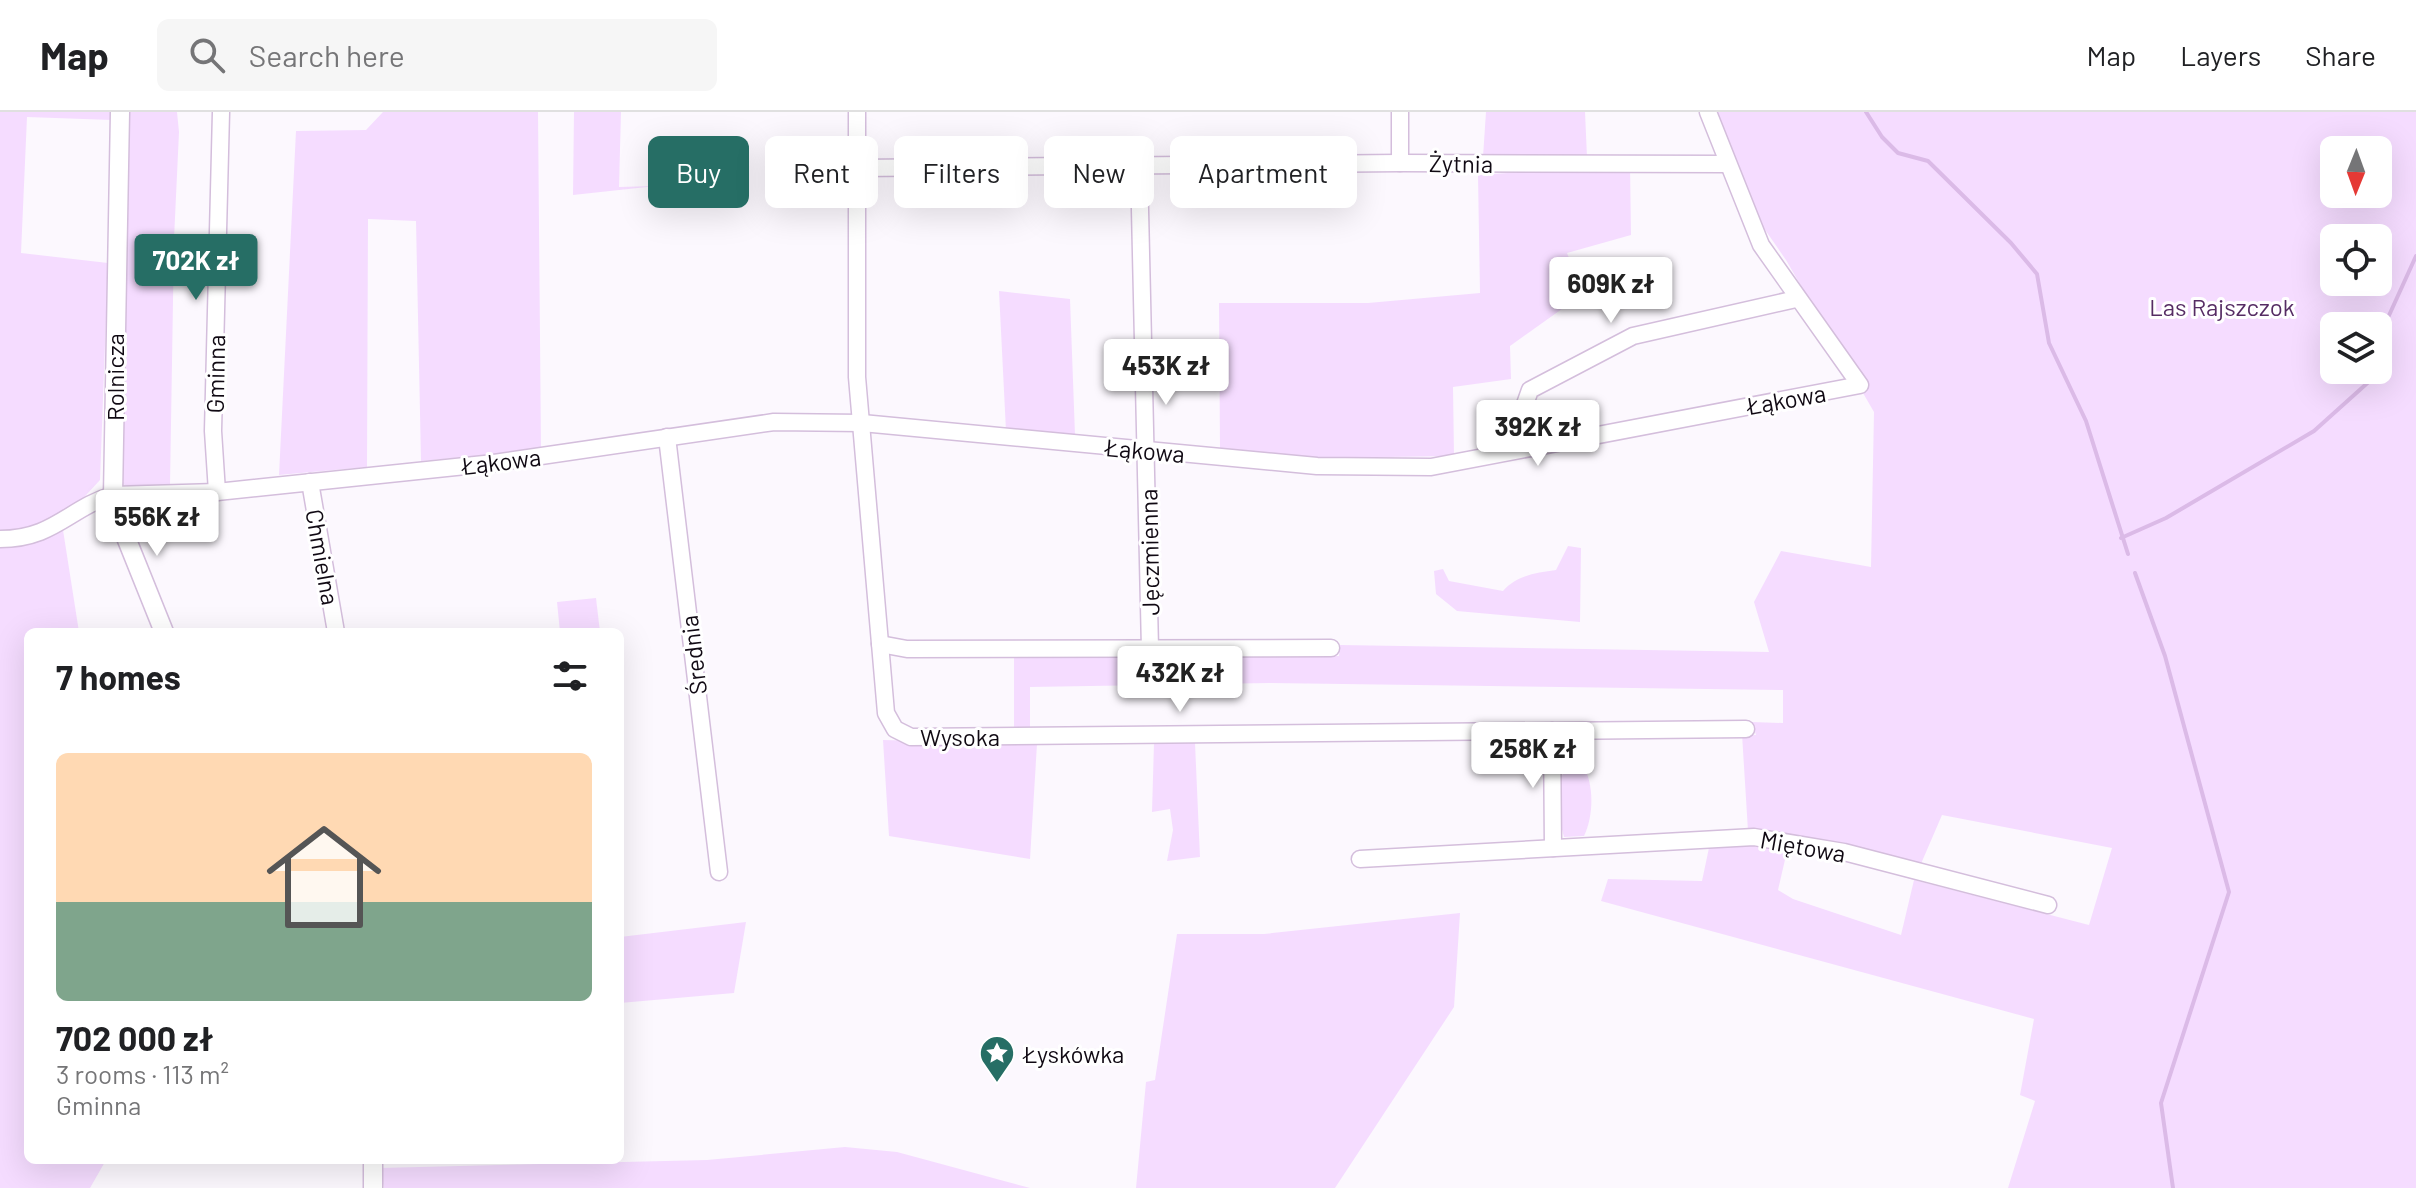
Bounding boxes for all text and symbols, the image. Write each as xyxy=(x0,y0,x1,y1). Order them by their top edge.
search box xyxy=(157,19,717,91)
text: Map xyxy=(40,32,109,78)
icon: search xyxy=(185,33,229,77)
text: Search here xyxy=(249,37,405,73)
text: Map xyxy=(2086,38,2136,72)
text: Layers xyxy=(2180,38,2261,72)
text: Share xyxy=(2305,38,2376,72)
chip: Buy xyxy=(648,136,749,208)
chip: Rent xyxy=(765,136,878,208)
chip: Filters xyxy=(894,136,1028,208)
chip: New xyxy=(1044,136,1154,208)
chip: Apartment xyxy=(1170,136,1357,208)
north arrow xyxy=(2320,136,2392,208)
map controls xyxy=(2320,136,2392,384)
street label: Żytnia xyxy=(1429,148,1493,178)
button: locate xyxy=(2320,224,2392,296)
pin: 702K zł xyxy=(122,234,270,302)
text: 702K zł xyxy=(152,244,240,275)
pin: 609K zł xyxy=(1537,257,1685,325)
text: 609K zł xyxy=(1567,267,1655,298)
park label: Las Rajszczok xyxy=(2149,292,2295,321)
button: layers xyxy=(2320,312,2392,384)
street label: Rolnicza xyxy=(100,333,129,421)
street label: Gminna xyxy=(200,334,230,414)
pin: 453K zł xyxy=(1092,339,1240,407)
text: 453K zł xyxy=(1122,349,1210,380)
street label: Łąkowa xyxy=(1743,378,1828,420)
pin: 392K zł xyxy=(1464,400,1612,468)
text: 392K zł xyxy=(1494,410,1582,441)
street label: Łąkowa xyxy=(1103,432,1186,468)
street label: Łąkowa xyxy=(458,442,543,480)
street label: Jęczmienna xyxy=(1133,488,1165,616)
pin: 556K zł xyxy=(83,490,231,558)
text: 556K zł xyxy=(114,500,200,531)
street label: Chmielna xyxy=(300,507,346,607)
street label: Średnia xyxy=(674,614,712,696)
pin: 432K zł xyxy=(1106,646,1254,714)
icon: filters xyxy=(548,654,592,698)
text: 7 homes xyxy=(56,656,181,697)
text: 432K zł xyxy=(1135,656,1225,687)
street label: Wysoka xyxy=(920,722,1000,751)
pin: 258K zł xyxy=(1459,722,1607,790)
text: 258K zł xyxy=(1489,732,1577,763)
icon: home xyxy=(252,805,396,949)
street label: Miętowa xyxy=(1758,824,1848,868)
text: 702 000 zł xyxy=(56,1017,213,1058)
place icon: Łyskówka xyxy=(978,1034,1016,1084)
place label: Łyskówka xyxy=(1022,1039,1124,1068)
text: 3 rooms · 113 m² xyxy=(56,1058,229,1089)
text: Gminna xyxy=(56,1089,141,1120)

